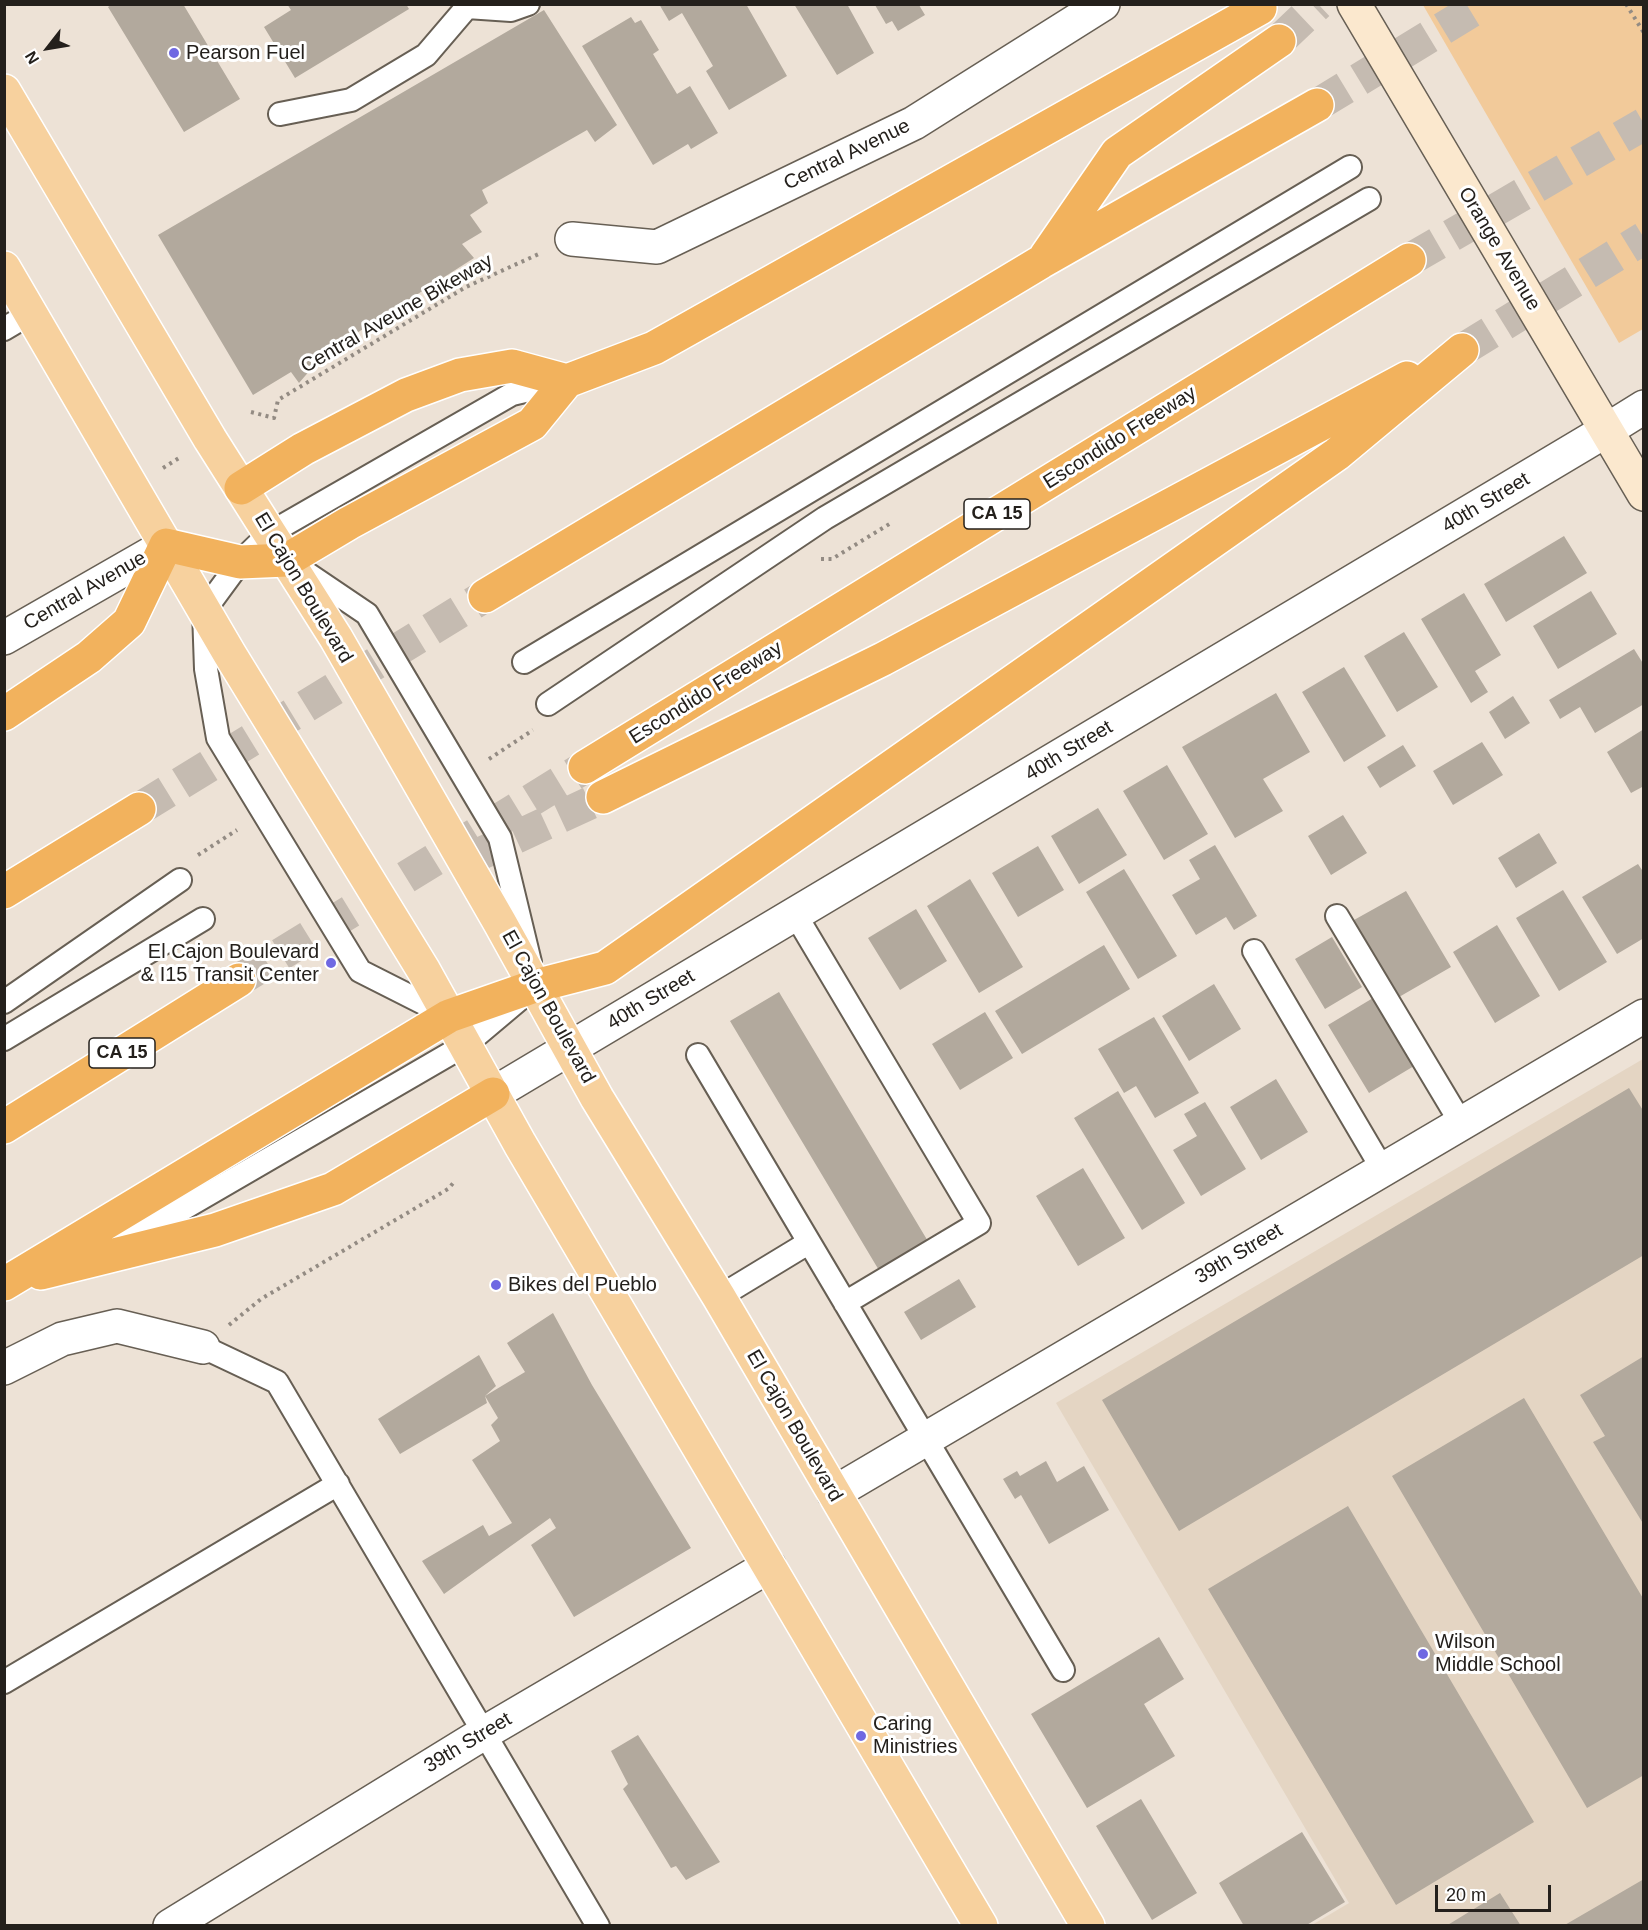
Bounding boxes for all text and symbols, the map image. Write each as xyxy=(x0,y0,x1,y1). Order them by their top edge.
north arrow xyxy=(18,18,78,78)
place label: Pearson Fuel xyxy=(186,41,305,65)
marker: Pearson Fuel xyxy=(167,46,181,60)
text: N xyxy=(22,48,42,67)
street label: Central Avenue xyxy=(780,114,914,196)
street label: Orange Avenue xyxy=(1453,183,1545,315)
street label: Central Aveune Bikeway xyxy=(297,249,497,379)
street label: Escondido Freeway xyxy=(1039,381,1201,495)
street label: 40th Street xyxy=(1438,468,1534,538)
road number: CA 15 xyxy=(964,499,1030,529)
street label: El Cajon Boulevard xyxy=(249,508,357,668)
street label: Central Avenue xyxy=(19,546,151,636)
street label: Escondido Freeway xyxy=(625,636,787,750)
street label: 40th Street xyxy=(1021,716,1117,786)
street label: El Cajon Boulevard xyxy=(496,926,600,1088)
place label: El Cajon Boulevard & I15 Transit Center xyxy=(141,940,319,987)
marker: El Cajon Boulevard & I15 Transit Center xyxy=(324,956,338,970)
street label: 40th Street xyxy=(603,965,699,1035)
road number: CA 15 xyxy=(89,1038,155,1068)
street label: 39th Street xyxy=(1191,1219,1287,1289)
place label: Bikes del Pueblo xyxy=(508,1273,657,1297)
marker: Bikes del Pueblo xyxy=(489,1278,503,1292)
street label: El Cajon Boulevard xyxy=(741,1346,847,1506)
place label: Wilson Middle School xyxy=(1435,1630,1561,1677)
marker: Wilson Middle School xyxy=(1416,1647,1430,1661)
street label: 39th Street xyxy=(420,1708,516,1778)
place label: Caring Ministries xyxy=(873,1712,957,1759)
marker: Caring Ministries xyxy=(854,1729,868,1743)
scale bar xyxy=(1438,1873,1554,1911)
text: 20 m xyxy=(1446,1885,1486,1905)

